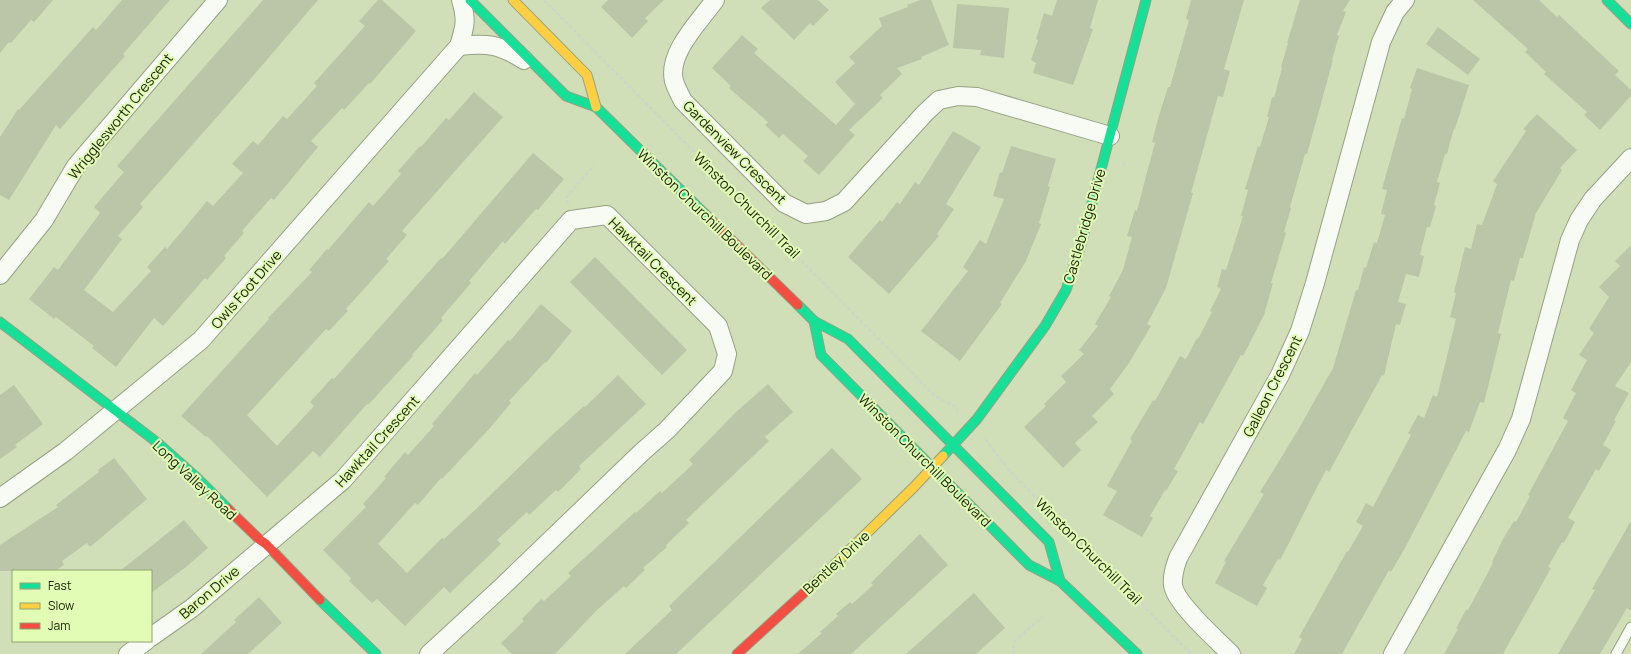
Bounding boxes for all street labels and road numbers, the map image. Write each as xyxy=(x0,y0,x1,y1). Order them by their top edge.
street label: Wrigglesworth Crescent xyxy=(63,49,177,183)
street label: Gardenview Crescent xyxy=(679,96,791,208)
street label: Winston Churchill Boulevard xyxy=(633,144,777,284)
street label: Winston Churchill Trail xyxy=(690,148,804,262)
street label: Castlebridge Drive xyxy=(1058,166,1110,286)
street label: Hawktail Crescent xyxy=(605,213,701,309)
street label: Owls Foot Drive xyxy=(206,245,286,333)
street label: Galleon Crescent xyxy=(1238,332,1306,440)
street label: Winston Churchill Boulevard xyxy=(854,389,996,531)
street label: Hawktail Crescent xyxy=(331,391,424,491)
street label: Long Valley Road xyxy=(149,436,241,524)
street label: Winston Churchill Trail xyxy=(1032,494,1146,608)
street label: Bentley Drive xyxy=(799,526,873,598)
street label: Baron Drive xyxy=(175,561,243,623)

